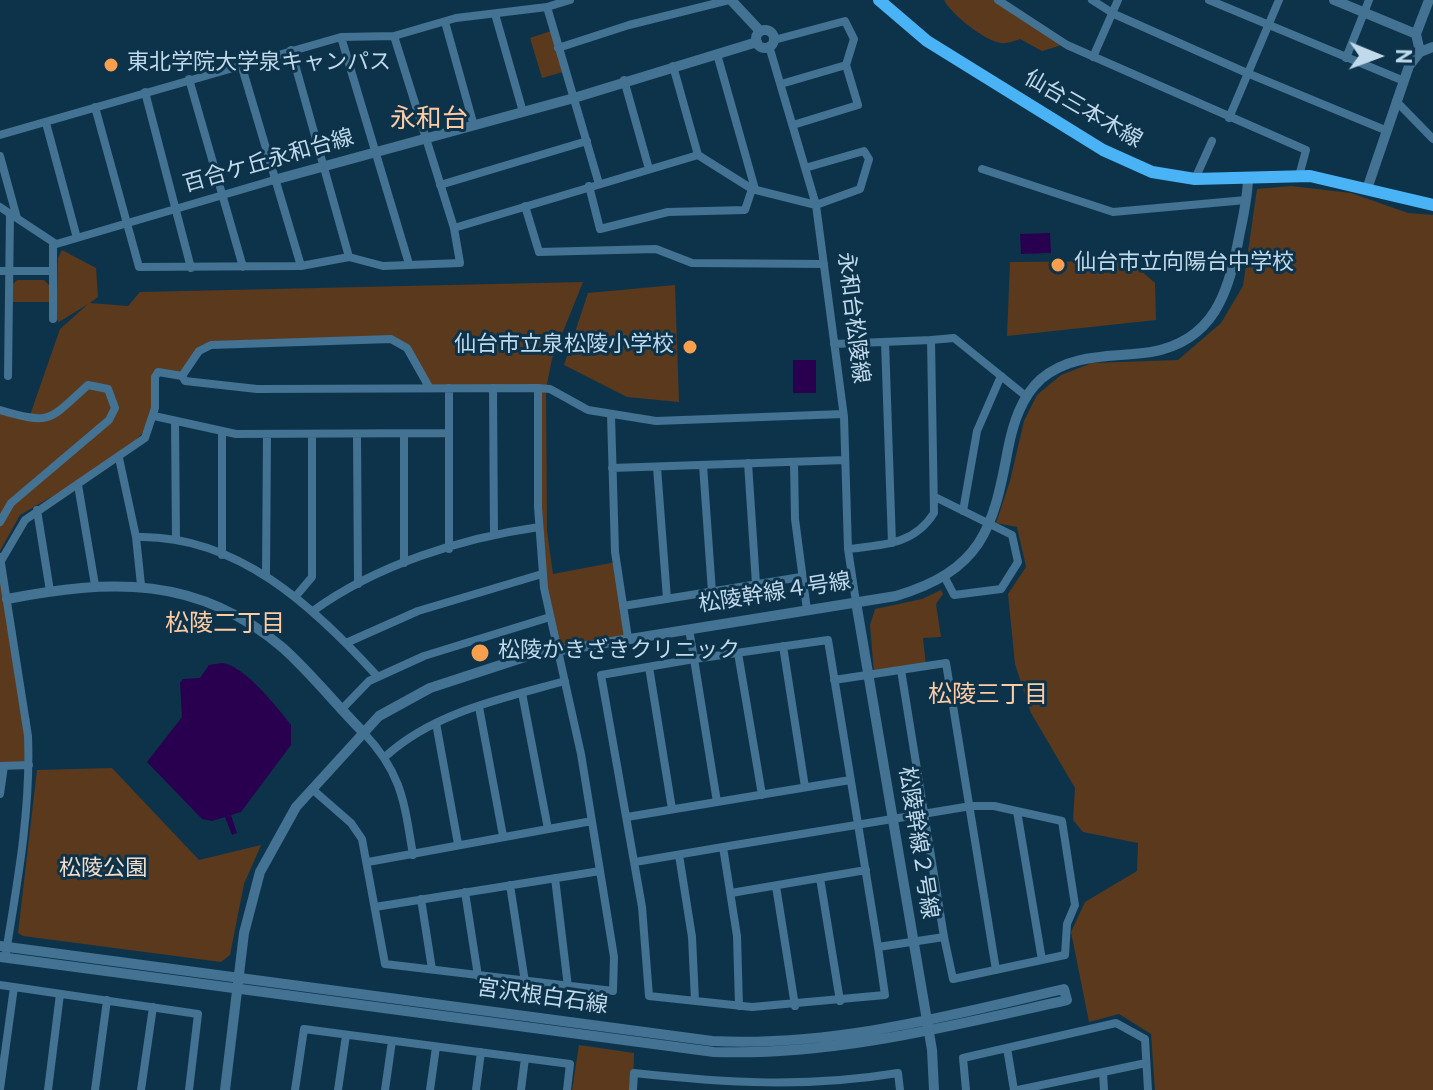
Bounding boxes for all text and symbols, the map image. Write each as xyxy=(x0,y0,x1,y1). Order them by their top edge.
north arrow xyxy=(1337,16,1417,96)
text: N xyxy=(1388,48,1415,65)
place label: 東北学院大学泉キャンパス xyxy=(127,52,391,78)
marker: 東北学院大学泉キャンパス xyxy=(102,56,120,74)
street label: 仙台三本木線 xyxy=(1018,67,1146,155)
district label: 永和台 xyxy=(390,106,468,138)
street label: 百合ケ丘永和台線 xyxy=(181,126,357,200)
street label: 永和台松陵線 xyxy=(830,251,872,385)
place label: 仙台市立向陽台中学校 xyxy=(1074,252,1294,278)
marker: 仙台市立向陽台中学校 xyxy=(1049,256,1067,274)
place label: 仙台市立泉松陵小学校 xyxy=(454,334,674,360)
marker: 仙台市立泉松陵小学校 xyxy=(681,338,699,356)
street label: 松陵幹線４号線 xyxy=(697,570,853,620)
district label: 松陵二丁目 xyxy=(165,612,285,640)
place label: 松陵かきざきクリニック xyxy=(498,640,740,666)
marker: 松陵かきざきクリニック xyxy=(469,642,491,664)
district label: 松陵三丁目 xyxy=(928,683,1048,711)
street label: 松陵幹線２号線 xyxy=(891,765,941,921)
park label: 松陵公園 xyxy=(59,858,147,884)
street label: 宮沢根白石線 xyxy=(475,977,609,1021)

